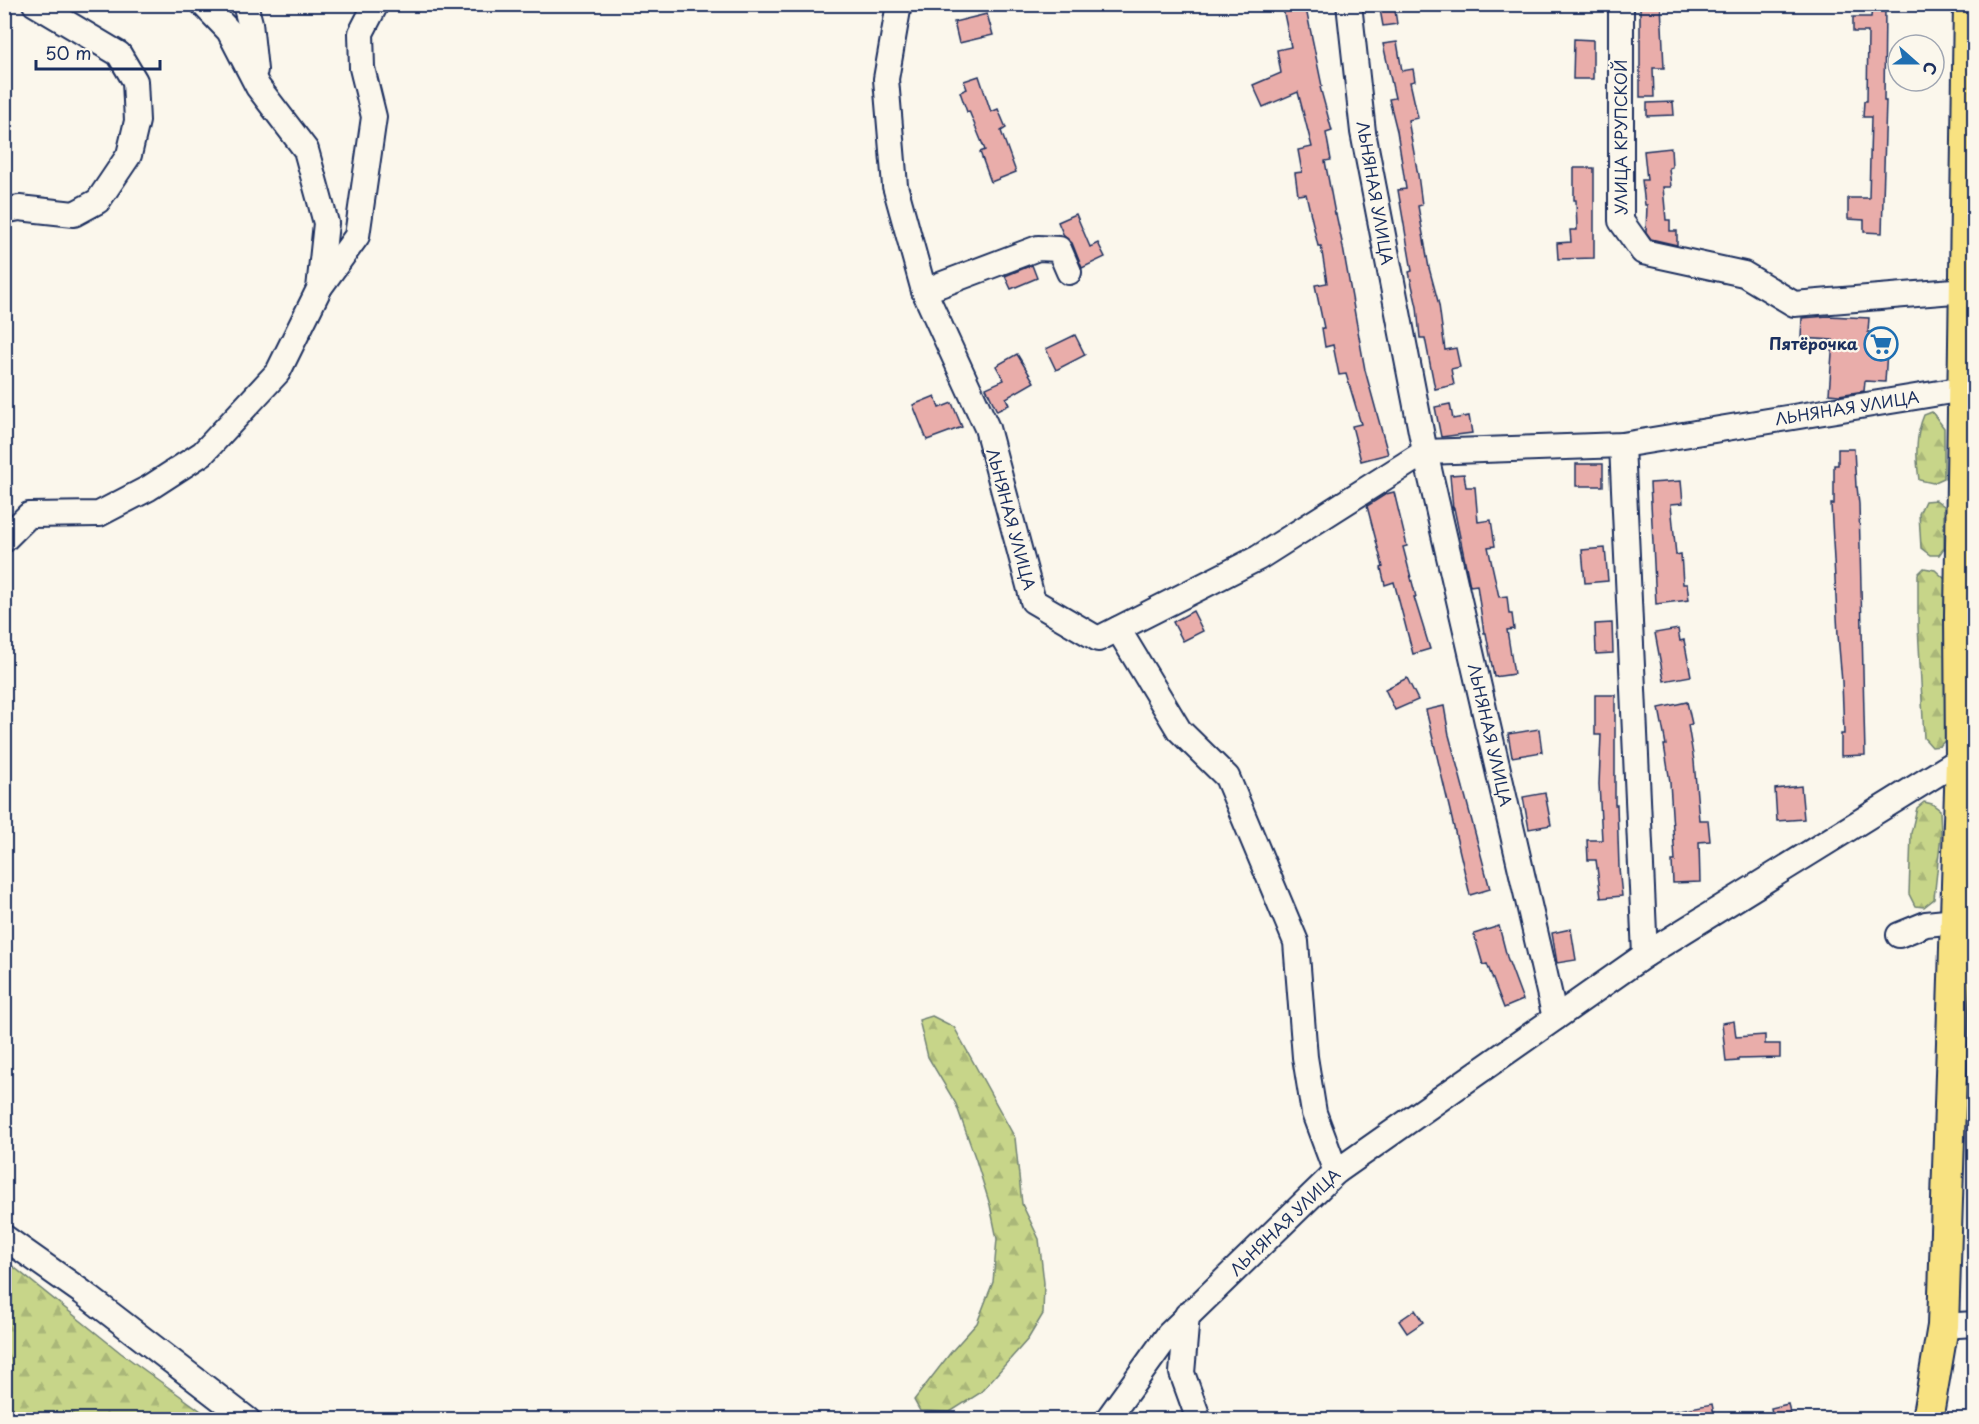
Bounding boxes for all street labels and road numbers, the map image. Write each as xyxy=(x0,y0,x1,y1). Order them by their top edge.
street label: УЛИЦА КРУПСКОЙ xyxy=(1608,59,1632,215)
street label: ЛЬНЯНАЯ УЛИЦА xyxy=(1352,119,1400,267)
street label: ЛЬНЯНАЯ УЛИЦА xyxy=(1773,384,1921,430)
street label: ЛЬНЯНАЯ УЛИЦА xyxy=(982,445,1042,592)
street label: ЛЬНЯНАЯ УЛИЦА xyxy=(1463,661,1519,809)
street label: ЛЬНЯНАЯ УЛИЦА xyxy=(1224,1162,1345,1281)

